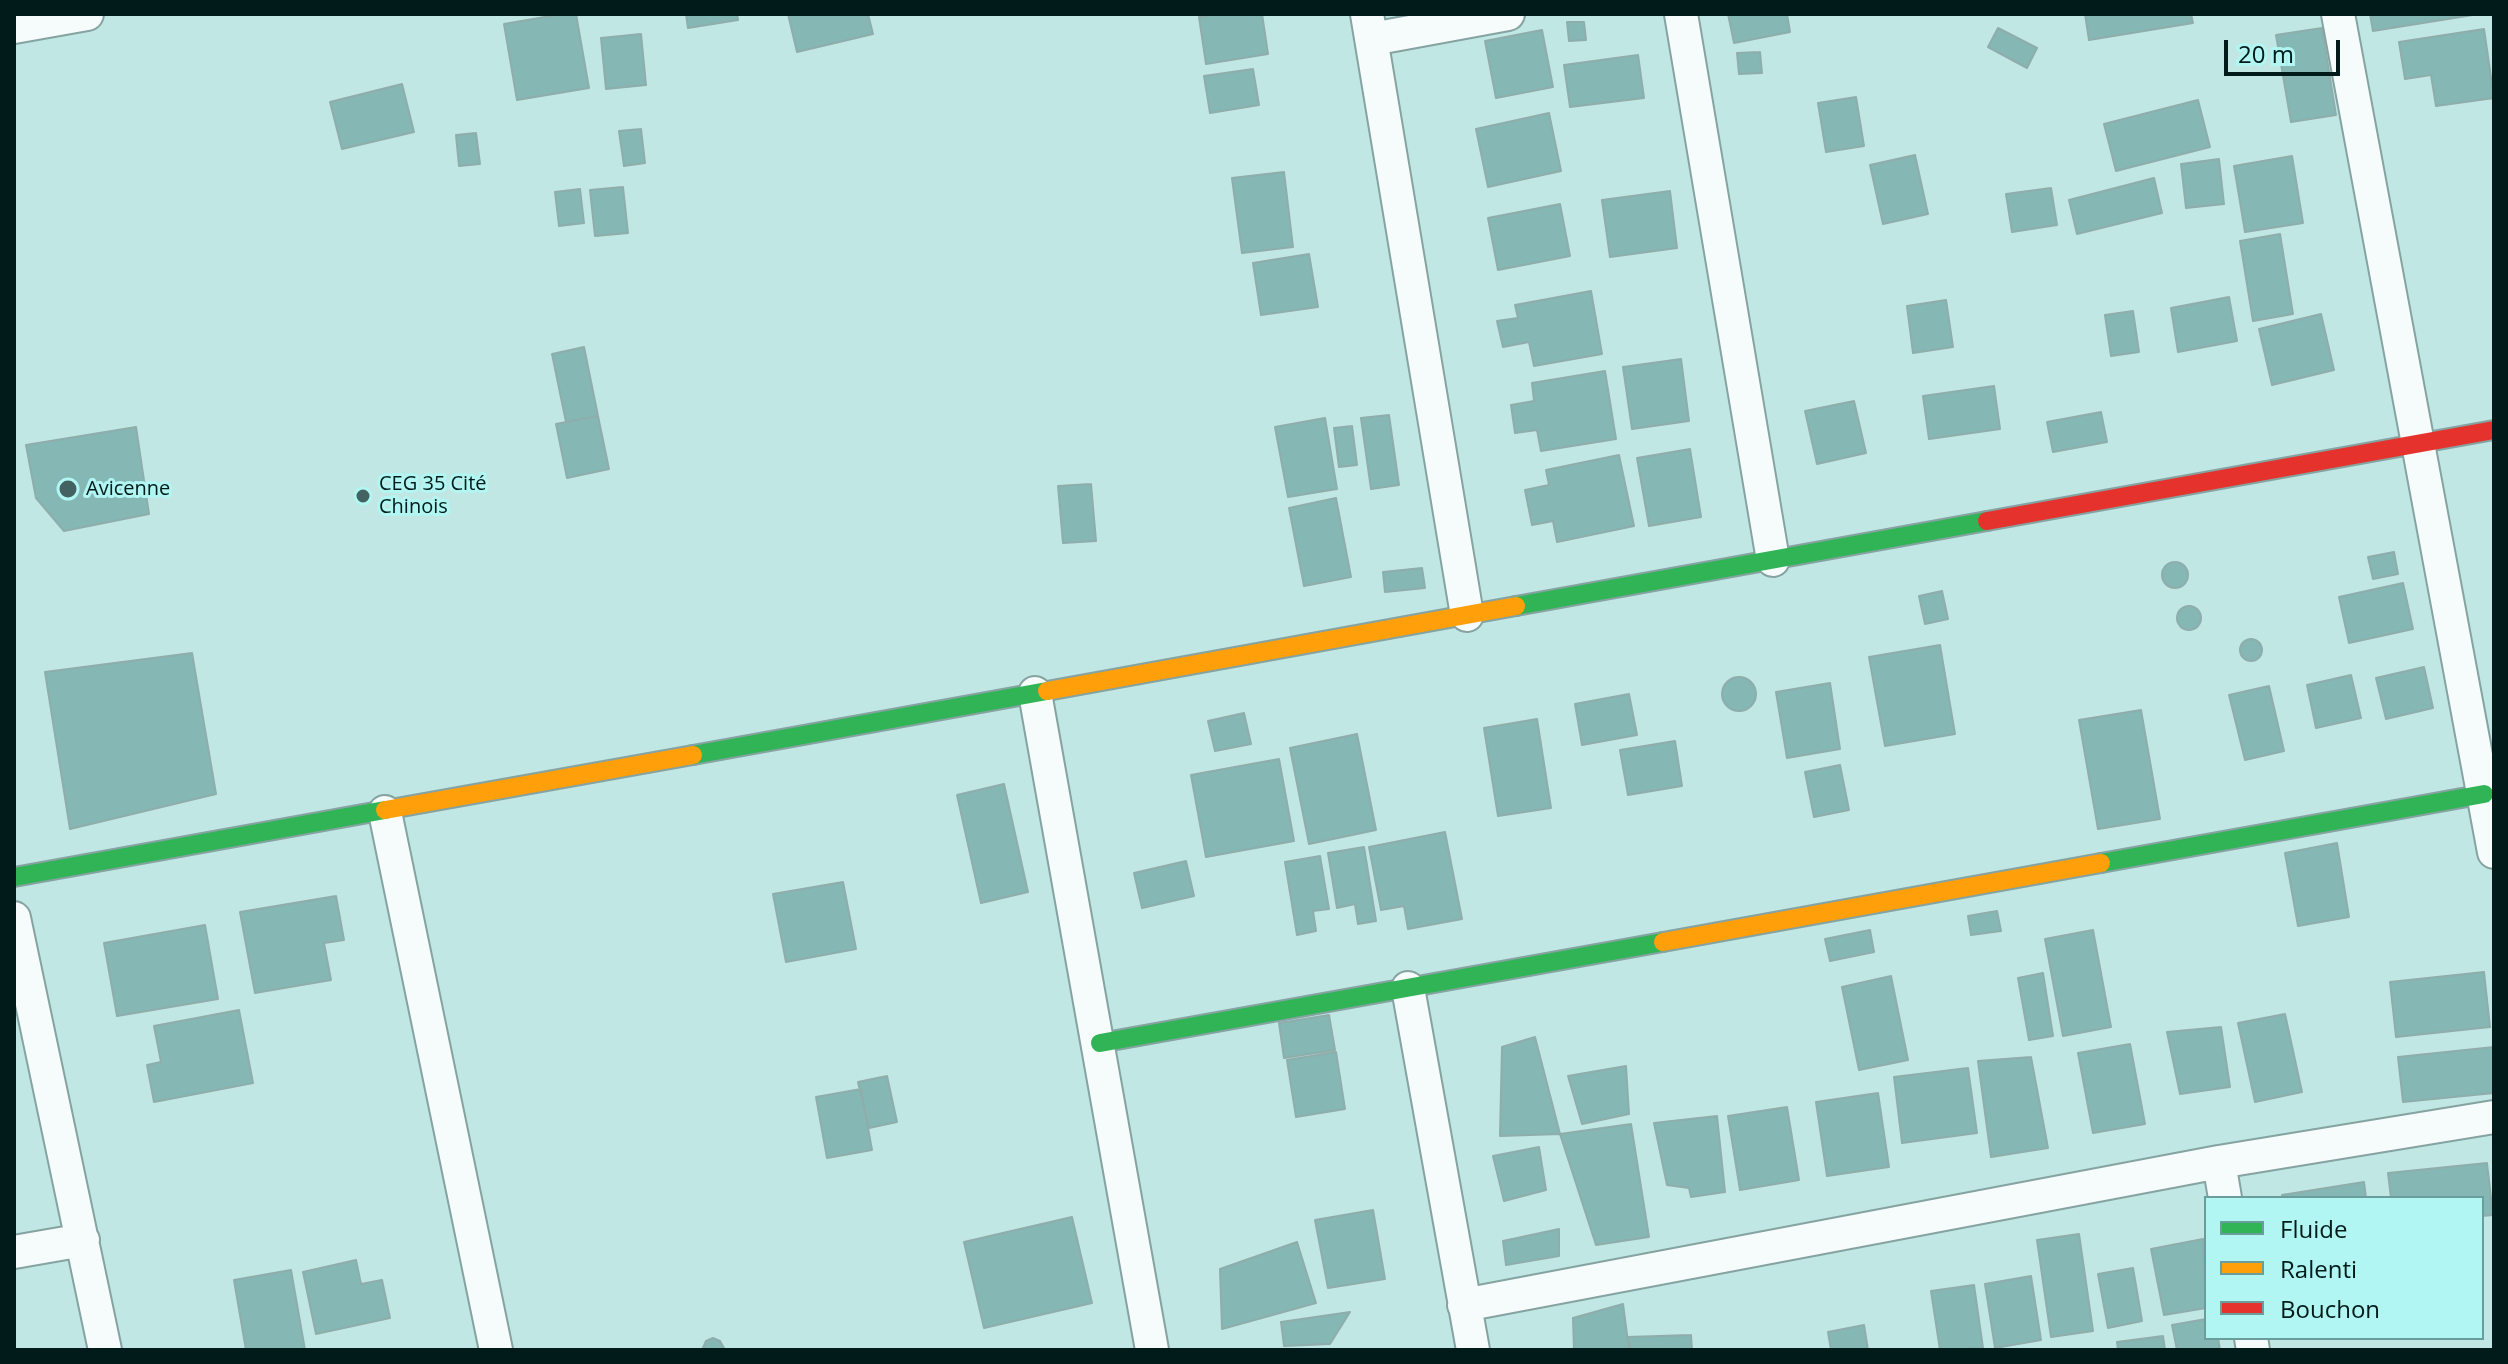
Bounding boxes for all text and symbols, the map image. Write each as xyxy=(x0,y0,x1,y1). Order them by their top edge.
scale bar xyxy=(2228,24,2344,74)
text: 20 m xyxy=(2238,37,2294,70)
place label: CEG 35 Cité Chinois xyxy=(379,472,487,519)
place label: Avicenne xyxy=(86,477,170,501)
marker: Avicenne xyxy=(57,478,79,500)
marker: CEG 35 Cité Chinois xyxy=(354,487,372,505)
legend xyxy=(2204,1196,2484,1340)
text: Fluide xyxy=(2280,1212,2347,1245)
text: Ralenti xyxy=(2280,1252,2357,1285)
text: Bouchon xyxy=(2280,1292,2380,1325)

